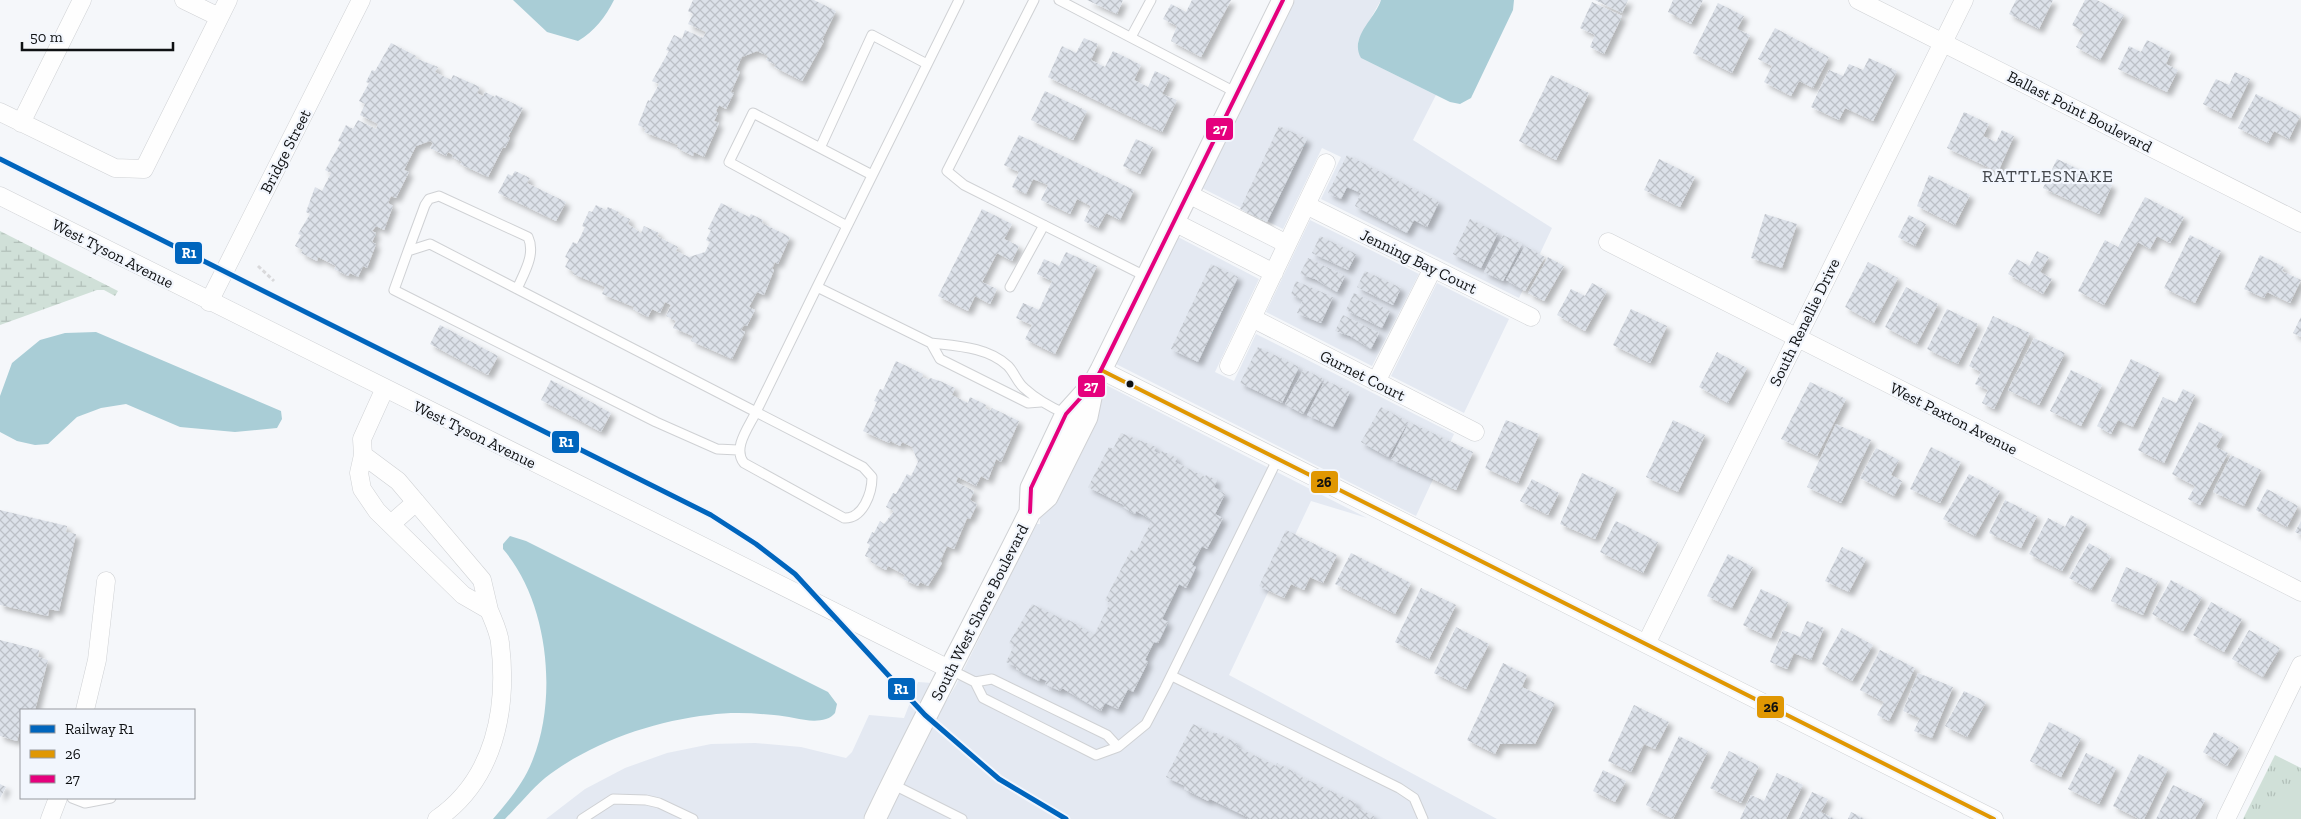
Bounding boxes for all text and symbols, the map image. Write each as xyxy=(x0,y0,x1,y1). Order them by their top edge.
scale bar xyxy=(22,20,174,52)
text: 50 m xyxy=(30,28,63,46)
street label: Ballast Point Boulevard xyxy=(2004,67,2156,156)
street label: Bridge Street xyxy=(256,106,315,196)
line badge: 27 xyxy=(1205,117,1234,141)
text: 27 xyxy=(1213,121,1227,138)
district label: RATTLESNAKE xyxy=(1982,165,2114,187)
street label: West Tyson Avenue xyxy=(49,215,177,292)
street label: Jenning Bay Court xyxy=(1357,225,1480,298)
line badge: R1 xyxy=(174,241,203,265)
text: R1 xyxy=(182,245,197,262)
street label: South Renellie Drive xyxy=(1765,255,1844,389)
street label: Gurnet Court xyxy=(1317,346,1409,405)
line badge: 27 xyxy=(1077,374,1106,398)
text: 27 xyxy=(1084,378,1098,395)
street label: West Paxton Avenue xyxy=(1887,378,2021,459)
unlabelled marker xyxy=(1125,379,1135,389)
street label: West Tyson Avenue xyxy=(410,397,539,472)
line badge: R1 xyxy=(551,430,580,454)
text: R1 xyxy=(559,434,574,451)
line badge: 26 xyxy=(1310,470,1339,494)
text: 26 xyxy=(1316,474,1332,491)
street label: South West Shore Boulevard xyxy=(927,521,1032,703)
line badge: R1 xyxy=(887,677,916,701)
text: R1 xyxy=(894,681,909,698)
line badge: 26 xyxy=(1756,695,1785,719)
text: 26 xyxy=(1763,699,1779,716)
legend xyxy=(20,709,195,799)
text: Railway R1 xyxy=(65,720,134,738)
text: 26 xyxy=(65,745,81,763)
text: 27 xyxy=(65,770,80,788)

